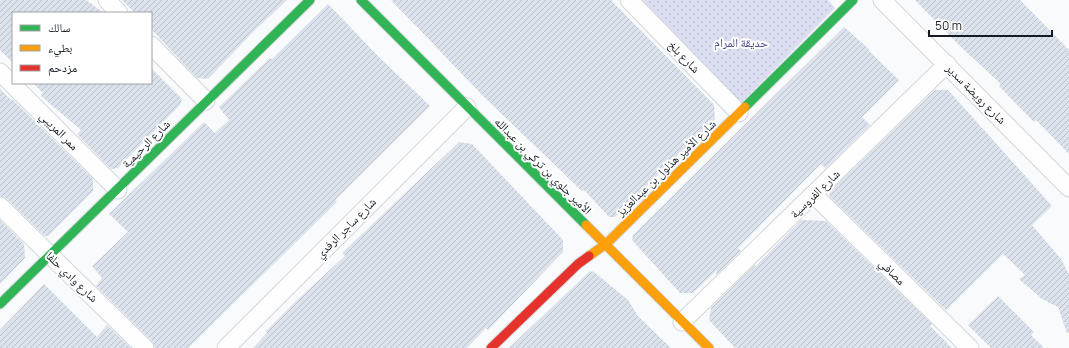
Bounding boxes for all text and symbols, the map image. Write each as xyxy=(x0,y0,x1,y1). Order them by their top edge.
legend xyxy=(12,12,152,84)
scale bar xyxy=(929,12,1052,38)
text: 50 m xyxy=(935,17,962,34)
text: سالك xyxy=(48,19,70,36)
park label: حديقة المرام xyxy=(714,34,768,51)
street label: شارع بلخ xyxy=(665,37,704,77)
text: بطيء xyxy=(48,39,72,58)
text: مزدحم xyxy=(48,59,77,76)
street label: شارع رويضة سدير xyxy=(942,59,1010,128)
street label: ممر المريبي xyxy=(35,107,83,155)
street label: الأمير جلوي بن تركي بن عبدالله xyxy=(490,113,596,220)
street label: شارع الأمير هذلول بن عبدالعزيز xyxy=(611,115,719,221)
street label: شارع الرحيمية xyxy=(118,116,174,172)
street label: شارع الفروسية xyxy=(786,165,843,222)
street label: شارع ساجر الرفدي xyxy=(312,193,381,263)
street label: شارع وادي حلفا xyxy=(41,247,102,307)
street label: مصافي xyxy=(874,255,909,290)

